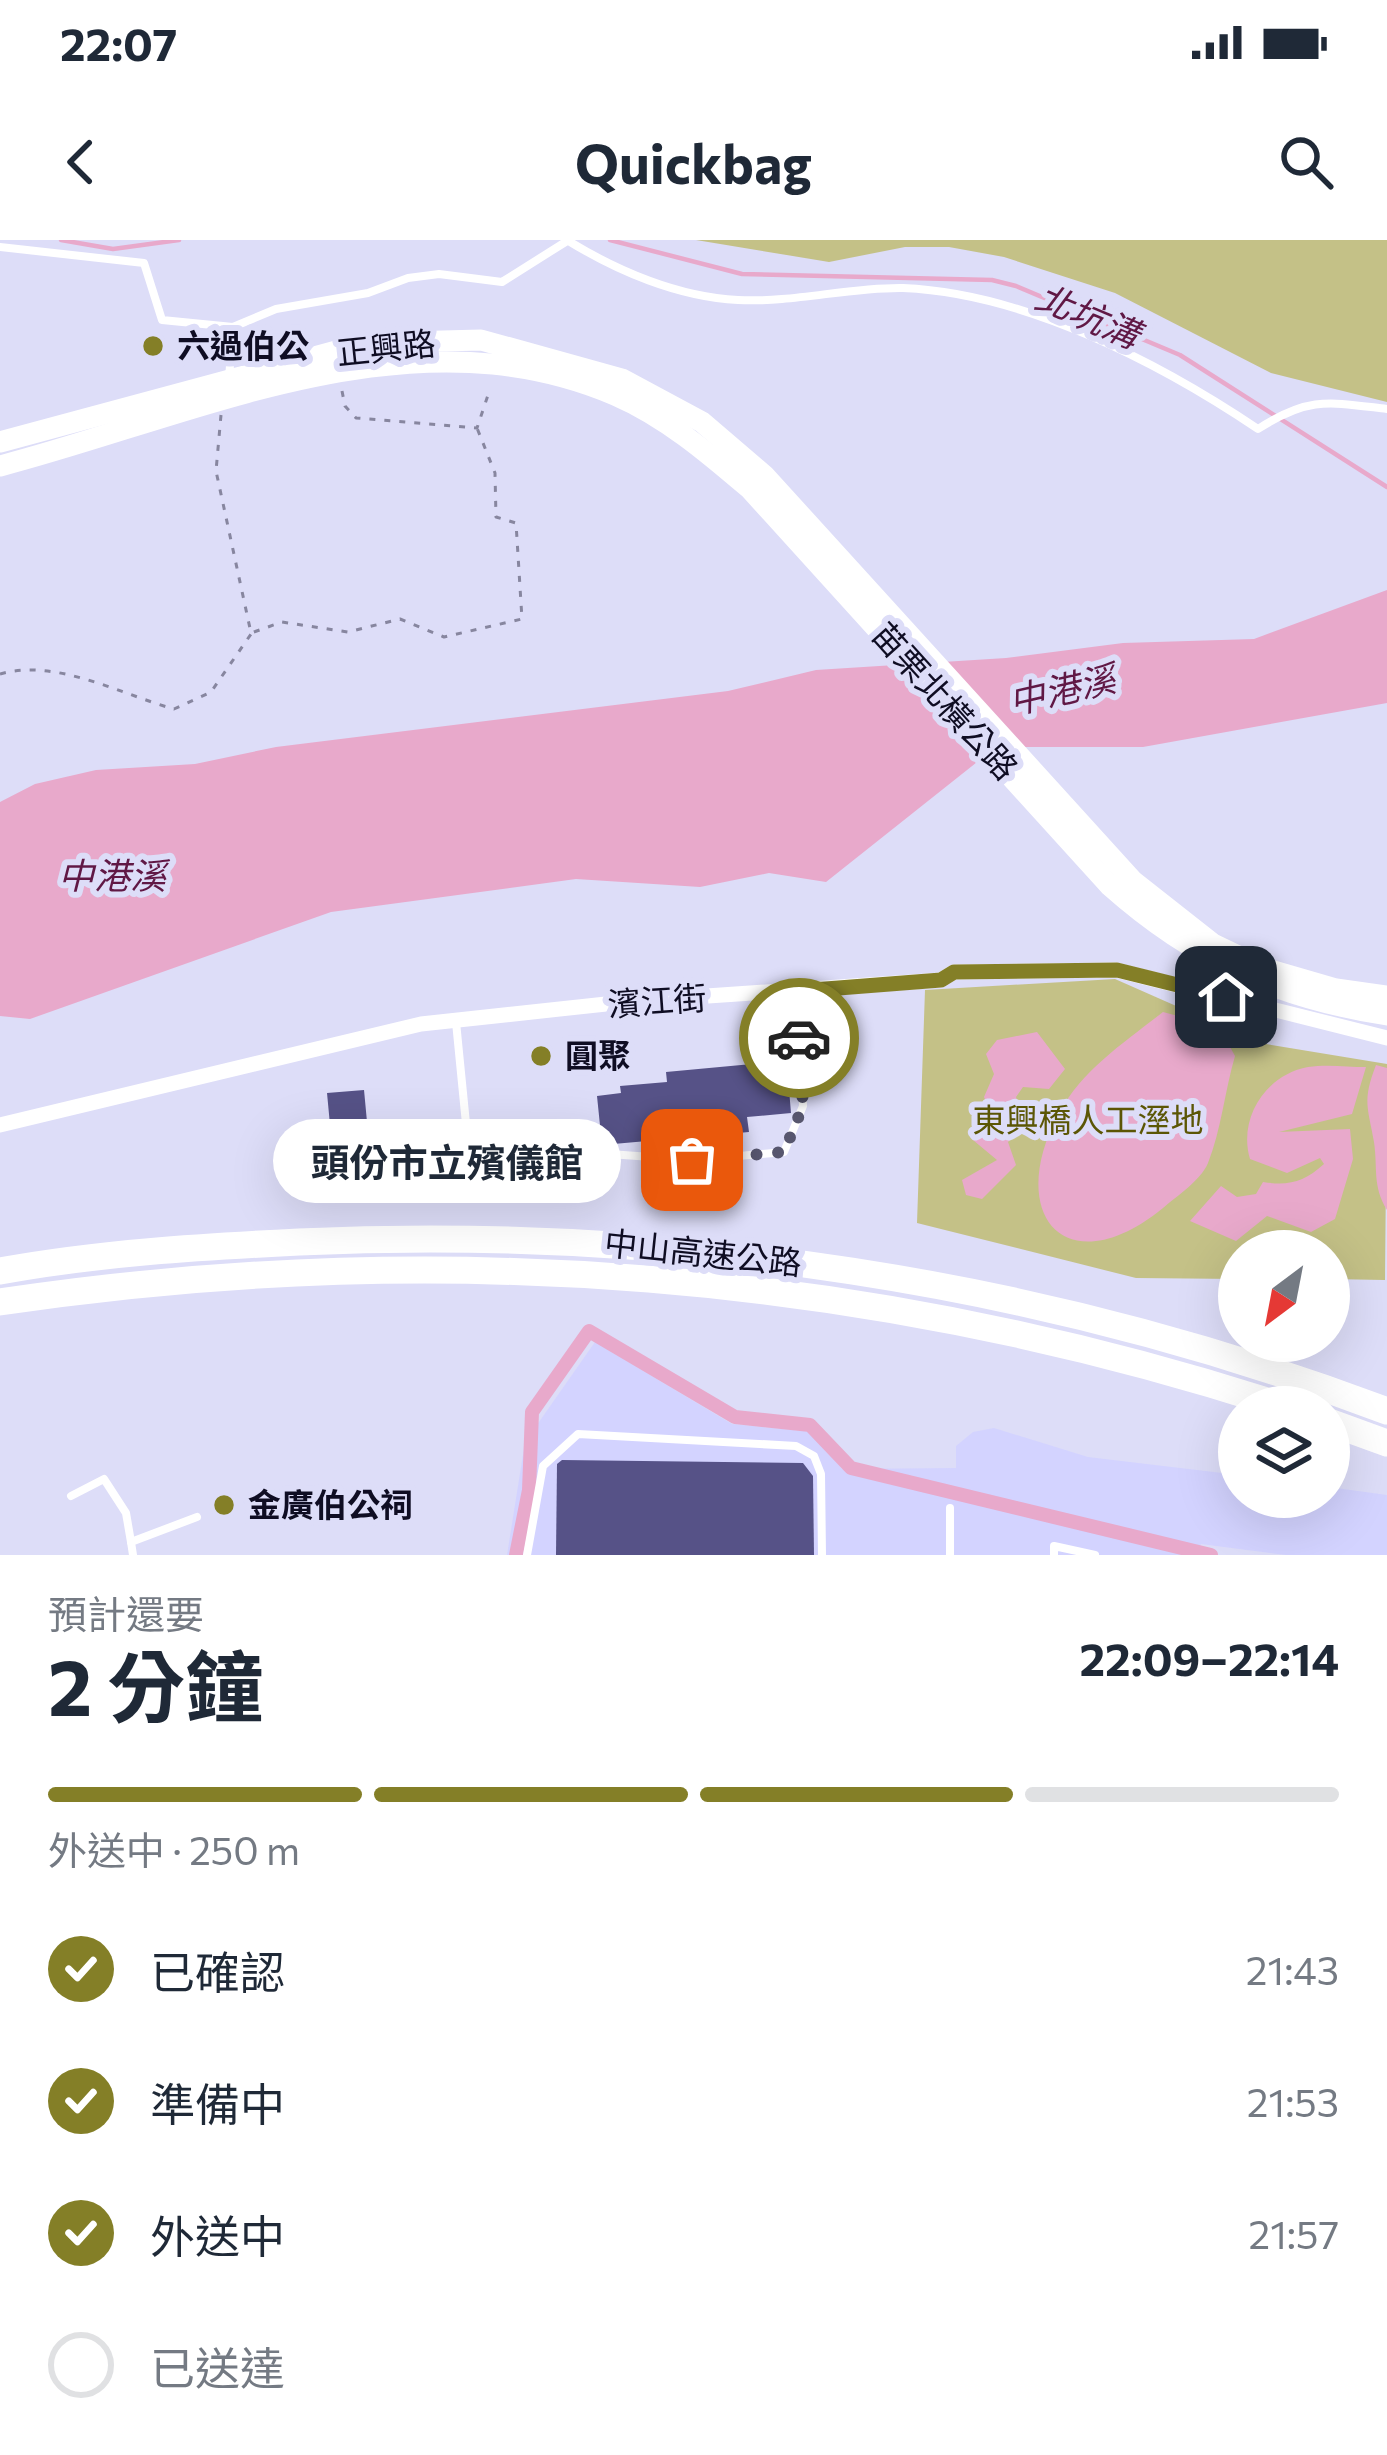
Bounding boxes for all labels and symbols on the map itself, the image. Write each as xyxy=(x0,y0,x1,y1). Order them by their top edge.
water label: 北坑溝 xyxy=(1030,273,1152,357)
street label: 正興路 xyxy=(334,321,437,372)
place label: 六過伯公 xyxy=(177,324,309,365)
marker: 六過伯公 xyxy=(140,333,166,359)
street label: 苗栗北橫公路 xyxy=(865,613,1028,787)
water label: 中港溪 xyxy=(1004,653,1124,722)
water label: 中港溪 xyxy=(58,852,171,896)
pin xyxy=(1175,946,1277,1048)
street label: 濱江街 xyxy=(606,976,708,1023)
courier xyxy=(739,978,859,1098)
place label: 圓聚 xyxy=(565,1034,631,1075)
marker: 圓聚 xyxy=(528,1043,554,1069)
park label: 東興橋人工溼地 xyxy=(973,1098,1204,1139)
pin xyxy=(641,1109,743,1211)
callout: 頭份市立殯儀館 xyxy=(272,1118,620,1202)
street label: 中山高速公路 xyxy=(603,1221,804,1282)
north arrow xyxy=(1218,1230,1350,1362)
place label: 金廣伯公祠 xyxy=(248,1483,413,1524)
marker: 金廣伯公祠 xyxy=(211,1492,237,1518)

